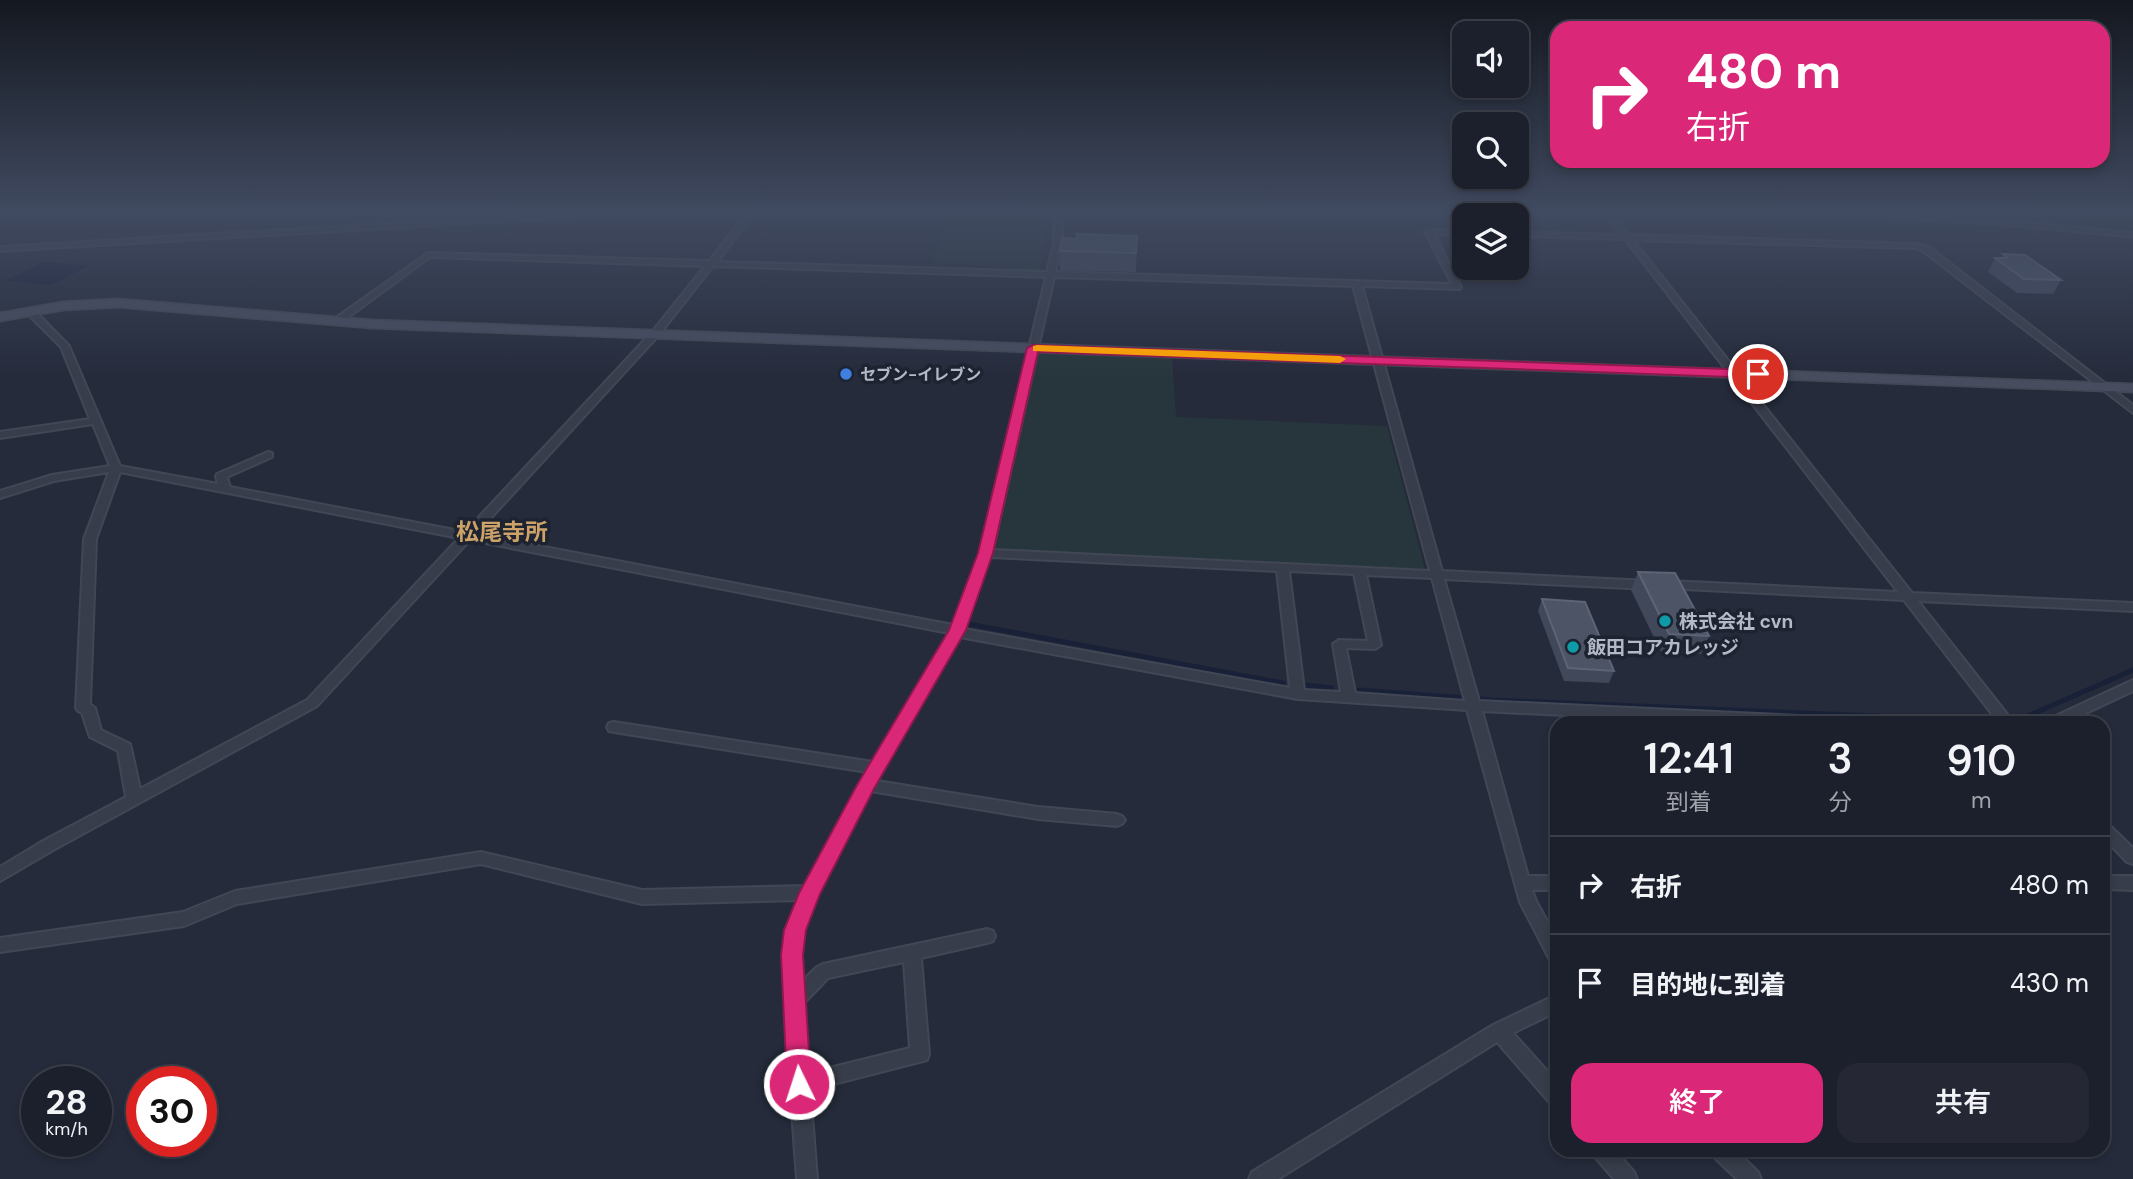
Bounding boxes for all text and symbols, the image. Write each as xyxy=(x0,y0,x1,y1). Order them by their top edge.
map controls xyxy=(1452,21,1529,280)
button: sound xyxy=(1452,21,1529,98)
text: 480 m xyxy=(1686,39,1841,103)
icon: right xyxy=(1571,49,1662,140)
text: 右折 xyxy=(1686,106,1750,148)
button: search xyxy=(1452,112,1529,189)
button: layers xyxy=(1452,203,1529,280)
pin xyxy=(1728,344,1788,404)
icon: arrive xyxy=(1739,355,1777,393)
place label: セブン-イレブン xyxy=(860,364,981,385)
marker: セブン-イレブン xyxy=(838,366,854,382)
district label: 松尾寺所 xyxy=(456,517,548,547)
place label: 株式会社 cvn xyxy=(1679,609,1793,634)
marker: 株式会社 cvn xyxy=(1657,613,1673,629)
place label: 飯田コアカレッジ xyxy=(1587,635,1739,660)
marker: 飯田コアカレッジ xyxy=(1565,639,1581,655)
text: 12:41 xyxy=(1644,731,1734,786)
text: 3 xyxy=(1828,731,1853,786)
text: 910 xyxy=(1946,733,2016,788)
text: m xyxy=(1971,785,1992,815)
text: 到着 xyxy=(1666,787,1712,817)
text: 分 xyxy=(1829,787,1852,817)
icon: right xyxy=(1571,866,1609,904)
text: 480 m xyxy=(2010,868,2089,902)
text: 右折 xyxy=(1630,870,1682,904)
icon: arrive xyxy=(1571,964,1609,1002)
text: 430 m xyxy=(2010,966,2089,1000)
text: 目的地に到着 xyxy=(1630,968,1786,1002)
position arrow xyxy=(762,1047,836,1121)
button: 終了 xyxy=(1571,1063,1823,1143)
button: 共有 xyxy=(1837,1063,2089,1143)
speed limit sign: 30 xyxy=(126,1066,217,1157)
text: 28 xyxy=(45,1079,88,1125)
text: km/h xyxy=(45,1117,88,1141)

